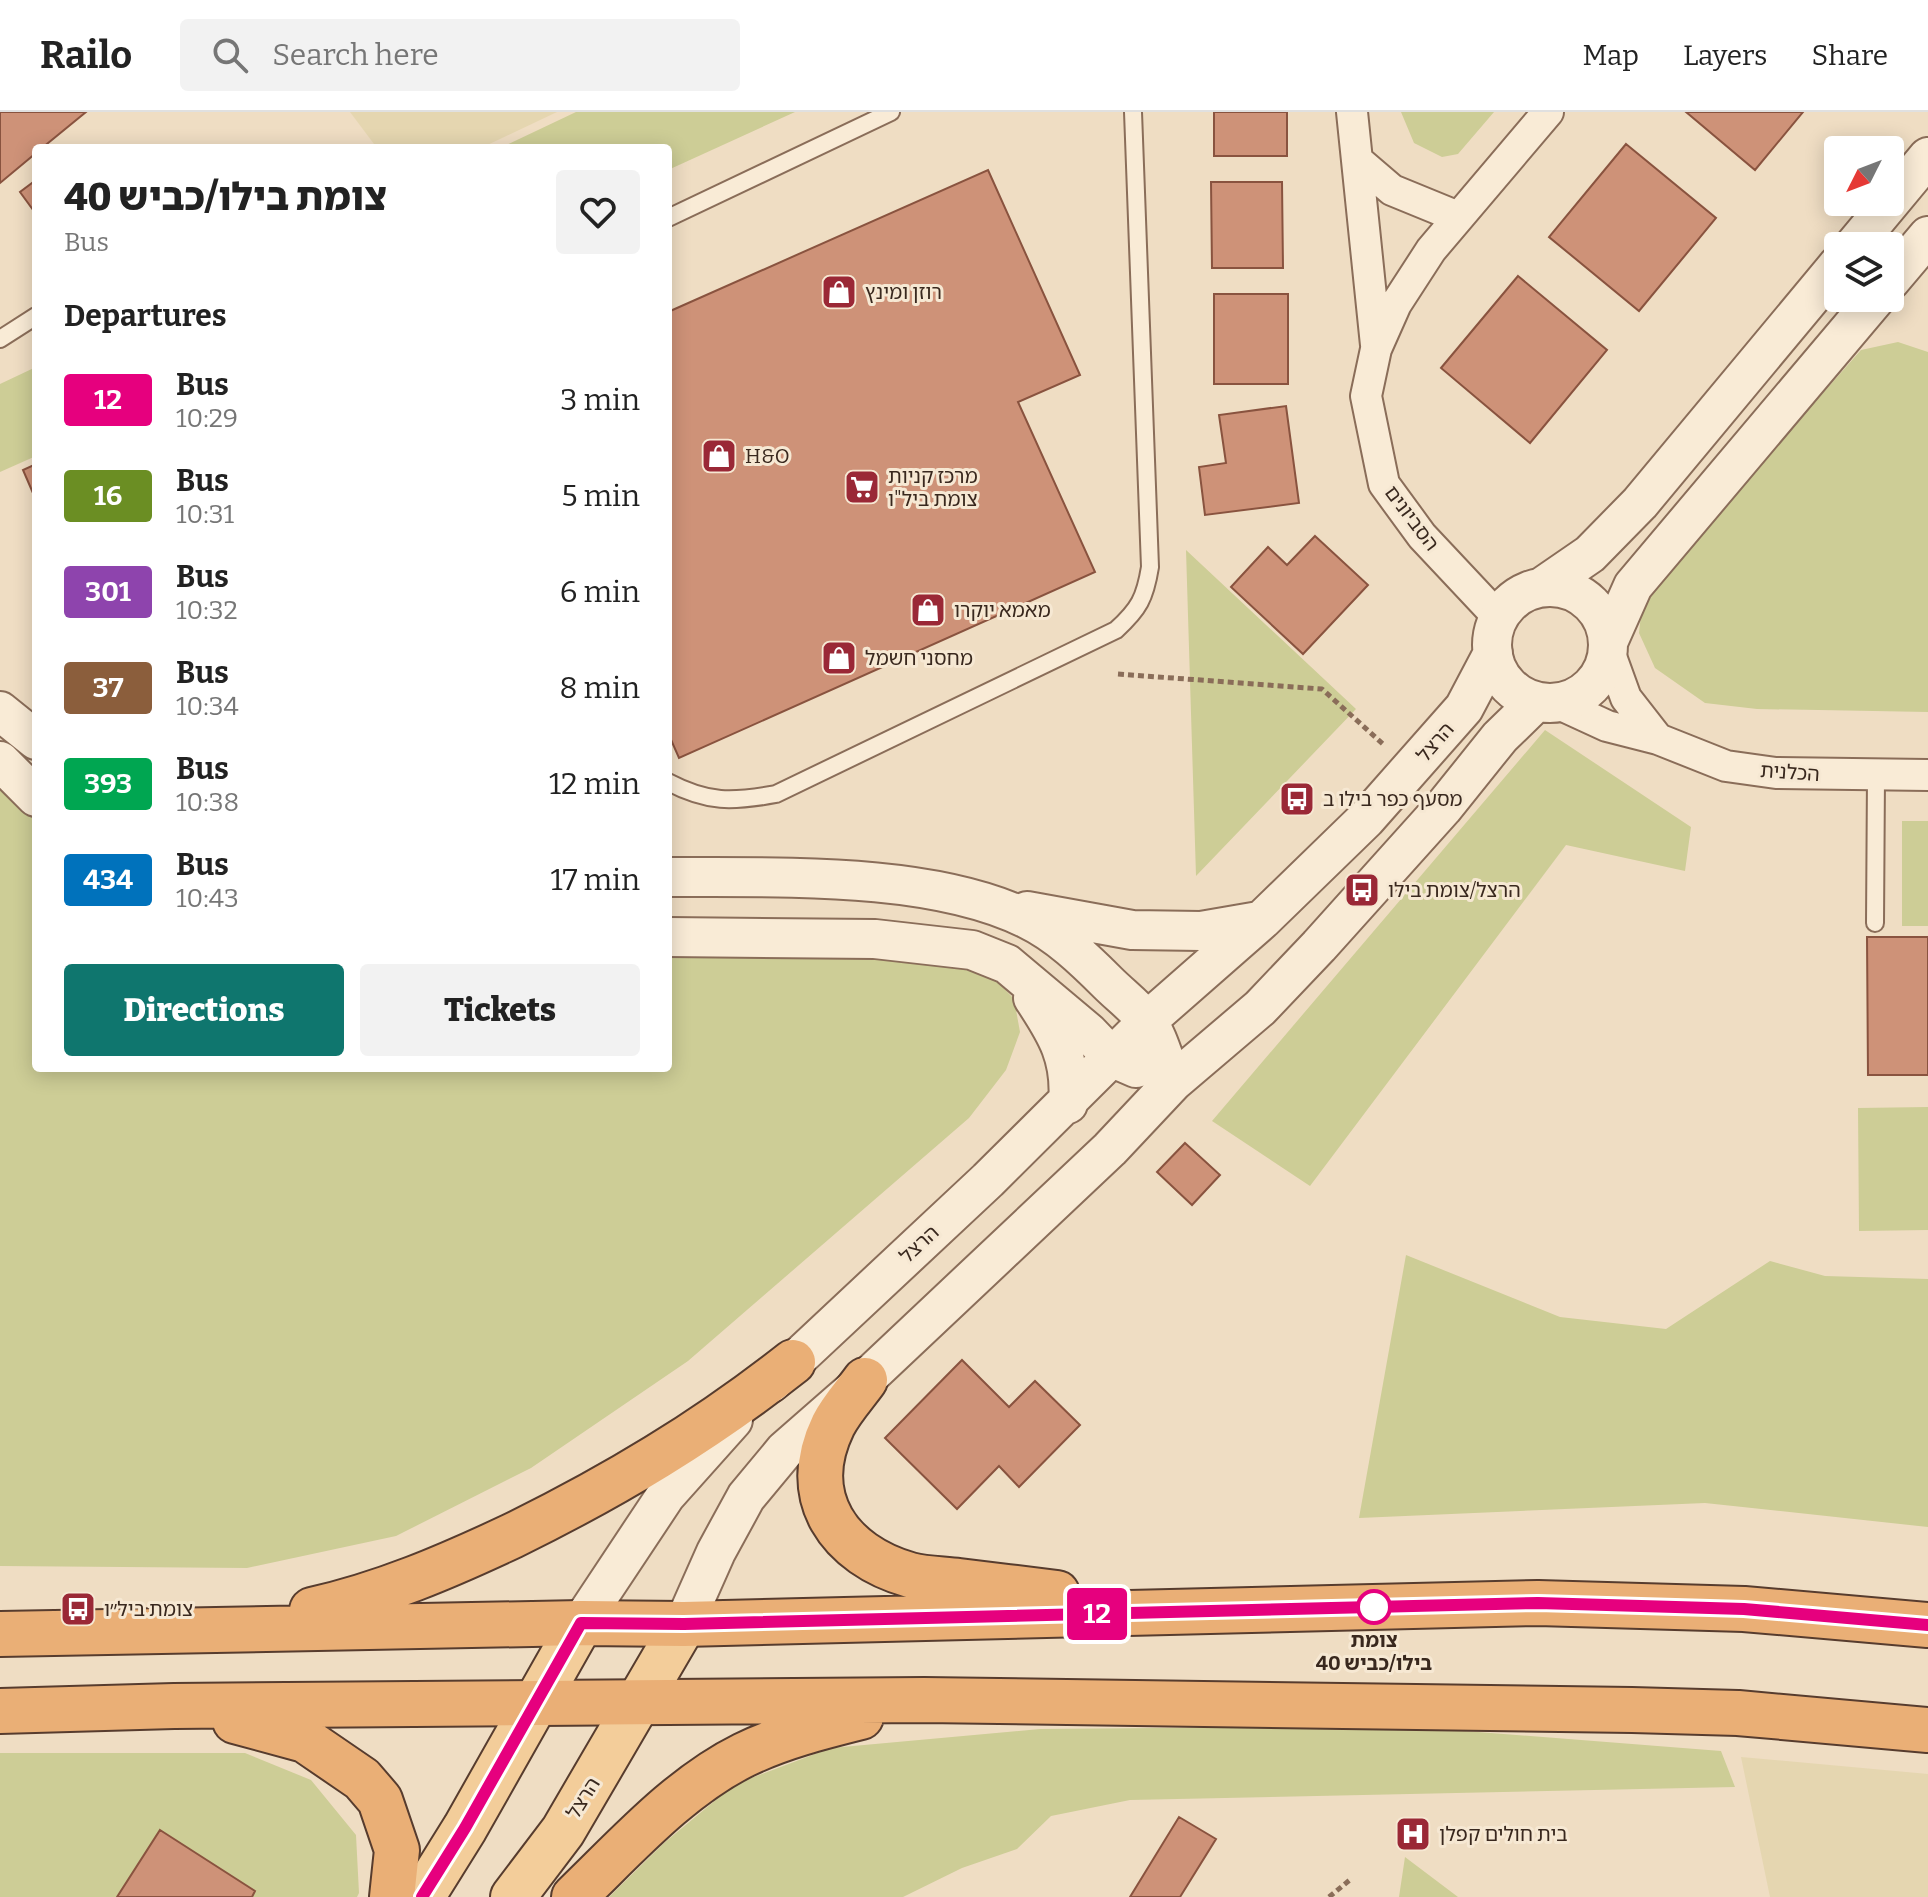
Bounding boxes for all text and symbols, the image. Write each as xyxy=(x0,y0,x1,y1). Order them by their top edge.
search box xyxy=(180,19,740,91)
text: Railo xyxy=(40,32,132,78)
icon: search xyxy=(208,33,252,77)
text: Search here xyxy=(272,37,439,73)
text: Map xyxy=(1582,39,1639,72)
text: Layers xyxy=(1683,39,1767,72)
text: Share xyxy=(1811,39,1888,72)
north arrow xyxy=(1824,136,1904,216)
map controls xyxy=(1824,136,1904,312)
button: heart xyxy=(556,170,640,254)
text: צומת בילו/כביש 40 xyxy=(64,174,387,220)
text: Bus xyxy=(64,227,109,258)
button: layers xyxy=(1824,232,1904,312)
shop icon: רוזן ומינץ xyxy=(820,273,858,311)
place label: רוזן ומינץ xyxy=(865,280,942,304)
text: Departures xyxy=(64,298,227,334)
text: Bus xyxy=(176,367,229,403)
text: 3 min xyxy=(560,382,640,418)
text: 12 xyxy=(94,383,122,416)
text: 10:29 xyxy=(176,403,238,434)
shop icon: H&O xyxy=(700,437,738,475)
place label: H&O xyxy=(745,444,790,468)
text: Bus xyxy=(176,463,229,499)
place label: מרכז קניות צומת ביל"ו xyxy=(888,464,978,511)
supermarket icon: מרכז קניות צומת ביל"ו xyxy=(843,468,881,506)
text: 5 min xyxy=(561,478,640,514)
text: 16 xyxy=(94,479,122,512)
street label: הסביונים xyxy=(1380,481,1444,555)
text: 10:31 xyxy=(176,499,234,530)
text: Bus xyxy=(176,559,229,595)
text: 6 min xyxy=(560,574,640,610)
text: 301 xyxy=(85,575,131,608)
shop icon: מאמא יוקרו xyxy=(909,591,947,629)
text: 10:32 xyxy=(176,595,238,626)
place label: מאמא יוקרו xyxy=(954,598,1051,622)
shop icon: מחסני חשמל xyxy=(820,639,858,677)
place label: מחסני חשמל xyxy=(865,646,973,670)
text: Bus xyxy=(176,655,229,691)
text: 8 min xyxy=(559,670,640,706)
text: 37 xyxy=(92,671,124,704)
text: 10:34 xyxy=(176,691,239,722)
street label: הרצל xyxy=(1411,717,1459,767)
text: Bus xyxy=(176,751,229,787)
street label: הכלנית xyxy=(1759,758,1821,786)
text: 12 min xyxy=(549,766,640,802)
text: 393 xyxy=(84,767,132,800)
bus stop icon: מסעף כפר בילו ב xyxy=(1278,780,1316,818)
text: 10:38 xyxy=(176,787,239,818)
place label: מסעף כפר בילו ב xyxy=(1323,787,1462,811)
text: Bus xyxy=(176,847,229,883)
text: 17 min xyxy=(551,862,640,898)
text: 434 xyxy=(83,863,133,896)
bus stop icon: הרצל/צומת בילו xyxy=(1343,871,1381,909)
place label: הרצל/צומת בילו xyxy=(1388,878,1521,902)
text: 10:43 xyxy=(176,883,239,914)
button: Directions xyxy=(64,964,344,1056)
button: Tickets xyxy=(360,964,640,1056)
street label: הרצל xyxy=(895,1220,943,1268)
line badge: 12 xyxy=(1061,1588,1133,1640)
bus stop icon: צומת ביל״ו xyxy=(59,1590,97,1628)
marker: צומת בילו/כביש 40 xyxy=(1357,1590,1391,1624)
place label: צומת ביל״ו xyxy=(104,1597,193,1621)
text: 12 xyxy=(1083,1597,1111,1630)
place label: צומת בילו/כביש 40 xyxy=(1316,1628,1432,1675)
street label: הרצל xyxy=(561,1773,605,1823)
hospital icon: בית חולים קפלן xyxy=(1394,1815,1432,1853)
place label: בית חולים קפלן xyxy=(1439,1822,1568,1846)

